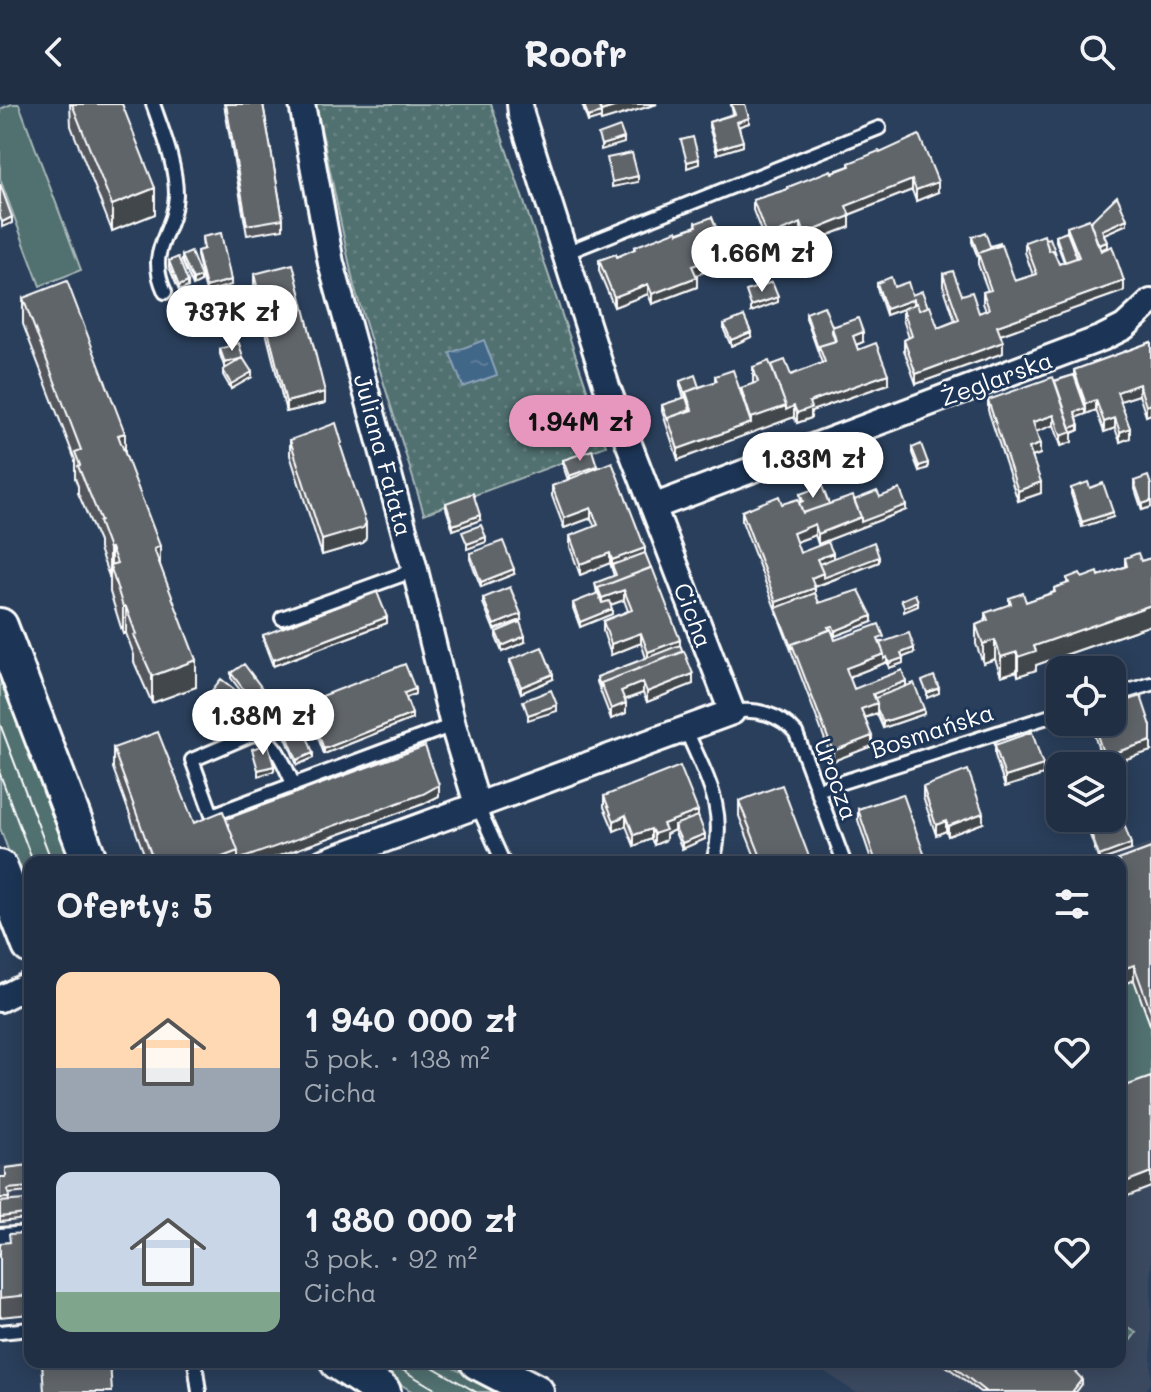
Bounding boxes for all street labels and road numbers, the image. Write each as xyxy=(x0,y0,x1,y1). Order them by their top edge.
street label: Żeglarska xyxy=(936,343,1056,413)
street label: Juliana Fałata xyxy=(347,370,421,540)
street label: Cicha xyxy=(668,578,720,652)
street label: Bosmańska xyxy=(867,696,997,764)
street label: Urocza xyxy=(808,734,866,824)

